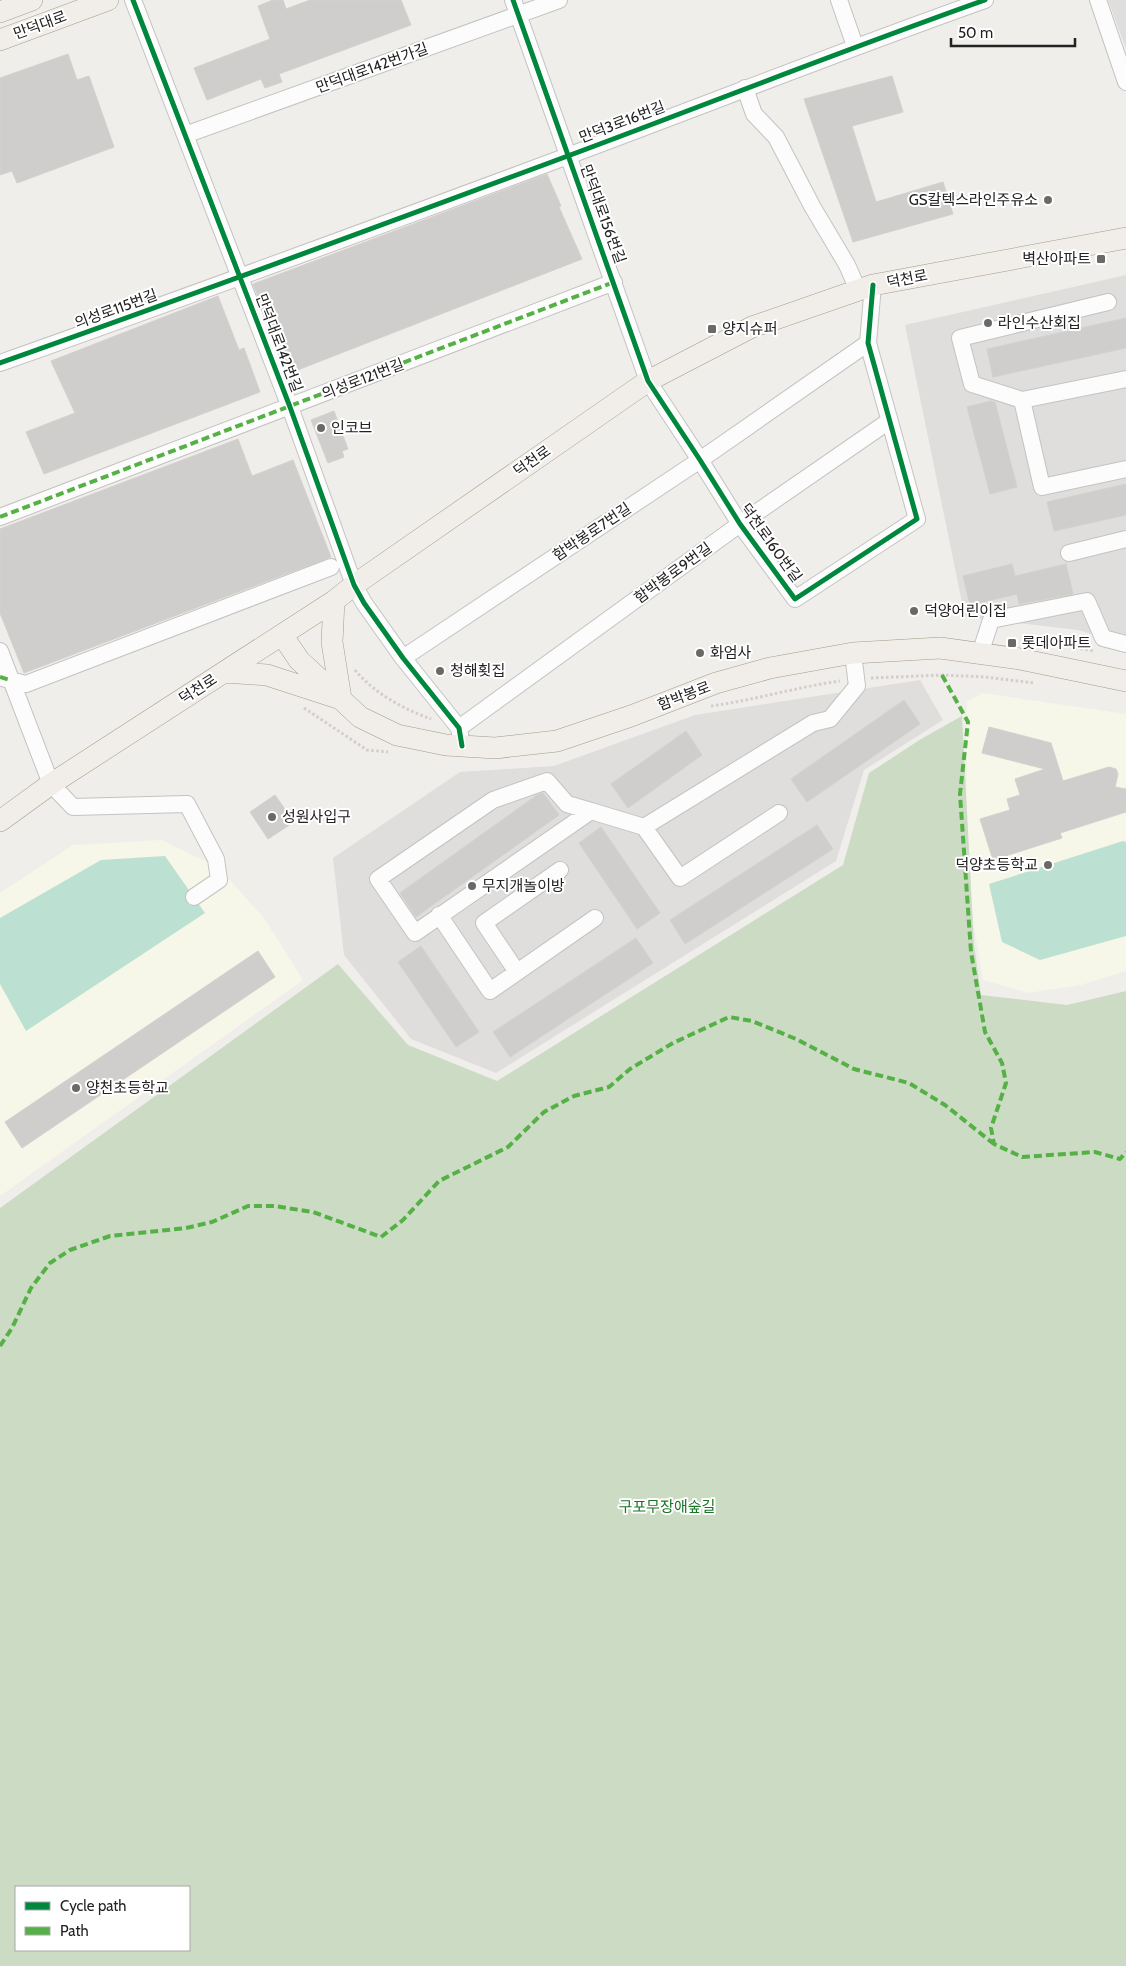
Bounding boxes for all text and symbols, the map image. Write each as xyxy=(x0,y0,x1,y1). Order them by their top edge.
street label: 만덕대로 xyxy=(11,7,69,43)
scale bar xyxy=(951,15,1075,47)
text: 50 m xyxy=(958,24,993,42)
street label: 만덕대로142번가길 xyxy=(313,39,431,97)
street label: 만덕3로16번길 xyxy=(577,97,667,147)
street label: 만덕대로156번길 xyxy=(577,162,629,266)
place label: GS칼텍스라인주유소 xyxy=(909,191,1038,209)
marker: GS칼텍스라인주유소 xyxy=(1042,194,1054,206)
place label: 벽산아파트 xyxy=(1022,250,1091,268)
marker: 벽산아파트 xyxy=(1095,253,1107,265)
street label: 덕천로 xyxy=(885,266,929,292)
street label: 의성로115번길 xyxy=(72,286,160,332)
street label: 만덕대로142번길 xyxy=(252,291,306,395)
place label: 라인수산회집 xyxy=(998,314,1081,332)
marker: 라인수산회집 xyxy=(982,317,994,329)
place label: 양지슈퍼 xyxy=(722,320,777,338)
marker: 양지슈퍼 xyxy=(706,323,718,335)
street label: 의성로121번길 xyxy=(319,355,407,403)
place label: 인코브 xyxy=(331,419,373,437)
marker: 인코브 xyxy=(315,422,327,434)
street label: 덕천로 xyxy=(510,442,554,480)
street label: 함박봉로7번길 xyxy=(550,499,634,565)
street label: 덕천로160번길 xyxy=(736,500,806,586)
street label: 함박봉로9번길 xyxy=(631,539,715,607)
place label: 덕양어린이집 xyxy=(924,602,1007,620)
marker: 덕양어린이집 xyxy=(908,605,920,617)
place label: 롯데아파트 xyxy=(1022,634,1091,652)
marker: 롯데아파트 xyxy=(1006,637,1018,649)
place label: 화엄사 xyxy=(710,644,752,662)
marker: 화엄사 xyxy=(694,647,706,659)
place label: 청해횟집 xyxy=(450,662,505,680)
marker: 청해횟집 xyxy=(434,665,446,677)
street label: 덕천로 xyxy=(176,670,220,708)
street label: 함박봉로 xyxy=(655,678,713,714)
place label: 성원사입구 xyxy=(282,808,351,826)
marker: 성원사입구 xyxy=(266,811,278,823)
place label: 덕양초등학교 xyxy=(955,856,1038,874)
marker: 덕양초등학교 xyxy=(1042,859,1054,871)
place label: 무지개놀이방 xyxy=(482,877,565,895)
marker: 무지개놀이방 xyxy=(466,880,478,892)
place label: 양천초등학교 xyxy=(86,1079,169,1097)
marker: 양천초등학교 xyxy=(70,1082,82,1094)
park label: 구포무장애숲길 xyxy=(619,1498,715,1516)
legend xyxy=(15,1886,190,1951)
text: Cycle path xyxy=(60,1897,126,1915)
text: Path xyxy=(60,1922,89,1940)

